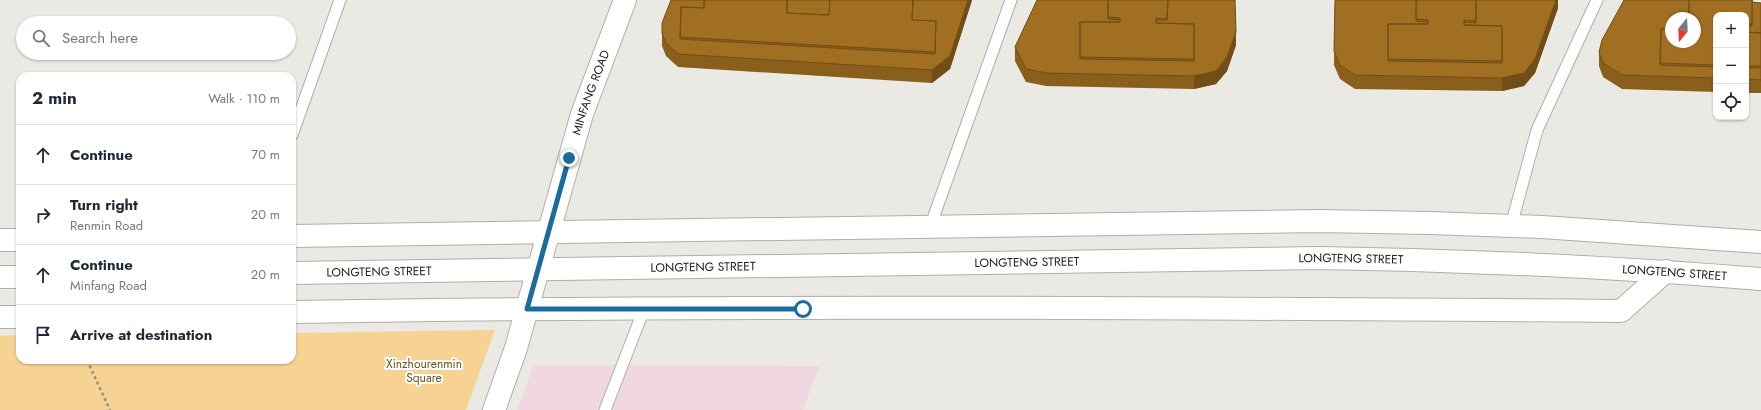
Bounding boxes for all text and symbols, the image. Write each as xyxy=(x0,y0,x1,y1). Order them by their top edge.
north arrow xyxy=(1665,12,1701,48)
map controls xyxy=(1713,12,1749,120)
button: + xyxy=(1713,12,1749,48)
search box xyxy=(16,16,296,60)
icon: search xyxy=(30,27,52,49)
text: Search here xyxy=(62,27,138,49)
street label: MINFANG ROAD xyxy=(567,47,614,137)
button: − xyxy=(1713,48,1749,84)
button: locate xyxy=(1713,84,1749,120)
text: 2 min xyxy=(32,86,77,110)
text: Walk · 110 m xyxy=(208,89,280,108)
icon: ahead xyxy=(32,144,54,166)
text: Continue xyxy=(70,144,133,166)
text: 70 m xyxy=(251,145,280,164)
route end xyxy=(560,149,578,167)
text: Turn right xyxy=(70,194,138,216)
icon: right xyxy=(32,204,54,226)
text: 20 m xyxy=(251,205,280,224)
text: Renmin Road xyxy=(70,216,143,235)
street label: LONGTENG STREET xyxy=(1298,249,1404,269)
street label: LONGTENG STREET xyxy=(974,252,1080,272)
text: Continue xyxy=(70,254,133,276)
street label: LONGTENG STREET xyxy=(650,257,756,277)
street label: LONGTENG STREET xyxy=(1622,260,1728,285)
street label: LONGTENG STREET xyxy=(326,262,432,281)
icon: ahead xyxy=(32,264,54,286)
text: 20 m xyxy=(251,265,280,284)
text: Minfang Road xyxy=(70,276,147,295)
route start xyxy=(794,300,812,318)
icon: arrive xyxy=(32,324,54,346)
text: Arrive at destination xyxy=(70,324,212,346)
park label: Xinzhourenmin Square xyxy=(386,355,462,387)

